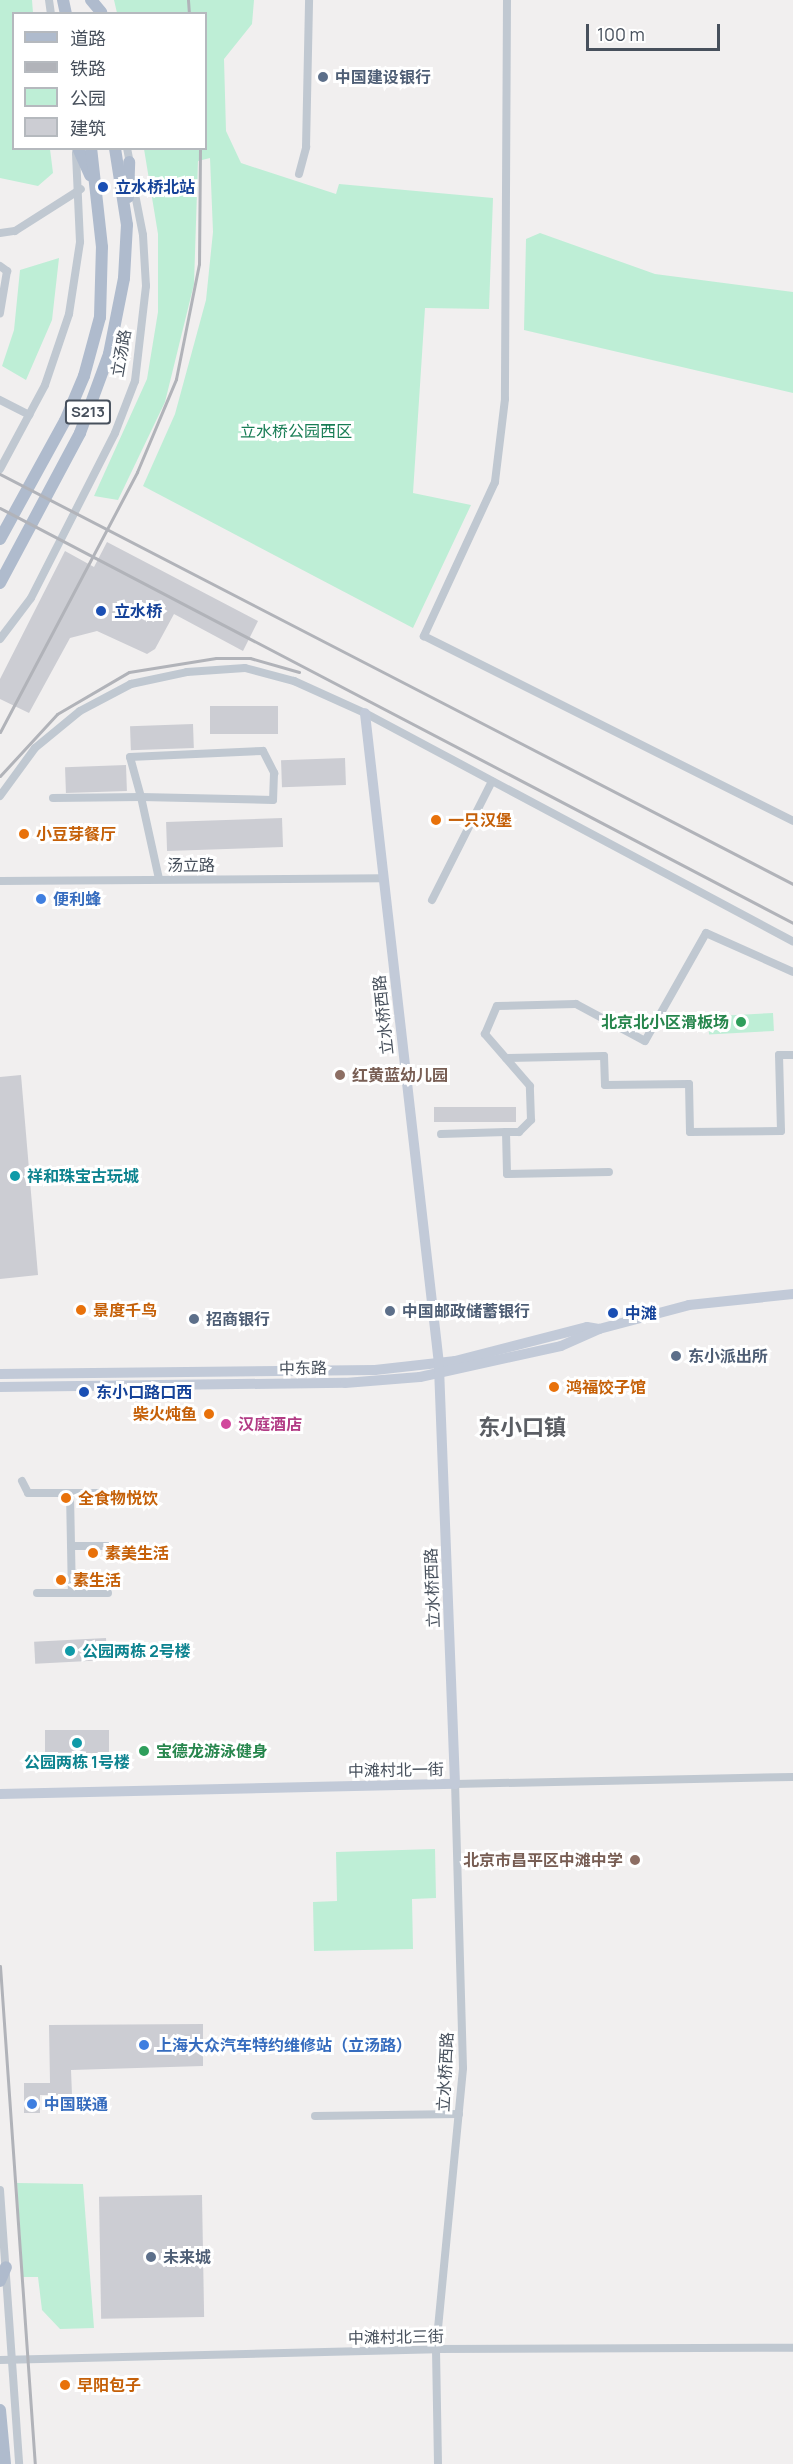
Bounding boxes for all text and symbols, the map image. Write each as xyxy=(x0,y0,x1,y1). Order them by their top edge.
legend xyxy=(12,12,207,150)
scale bar xyxy=(589,12,722,50)
text: 100 m xyxy=(597,22,645,46)
text: 道路 xyxy=(70,26,106,50)
text: 铁路 xyxy=(70,56,106,80)
place label: 中国建设银行 xyxy=(335,67,431,87)
marker: 中国建设银行 xyxy=(316,70,330,84)
text: 公园 xyxy=(70,86,106,110)
text: 建筑 xyxy=(70,116,106,140)
place label: 立水桥北站 xyxy=(115,177,195,197)
marker: 立水桥北站 xyxy=(96,180,110,194)
street label: 立汤路 xyxy=(107,328,135,378)
road number: S213 xyxy=(64,400,112,424)
park label: 立水桥公园西区 xyxy=(240,421,352,441)
place label: 立水桥 xyxy=(114,601,162,621)
marker: 立水桥 xyxy=(92,602,110,620)
place label: 一只汉堡 xyxy=(448,810,512,830)
marker: 一只汉堡 xyxy=(429,813,443,827)
place label: 小豆芽餐厅 xyxy=(36,824,116,844)
marker: 小豆芽餐厅 xyxy=(17,827,31,841)
street label: 汤立路 xyxy=(167,855,215,875)
place label: 便利蜂 xyxy=(53,889,101,909)
marker: 便利蜂 xyxy=(34,892,48,906)
street label: 立水桥西路 xyxy=(369,974,397,1056)
place label: 北京北小区滑板场 xyxy=(601,1012,729,1032)
marker: 北京北小区滑板场 xyxy=(734,1015,748,1029)
place label: 红黄蓝幼儿园 xyxy=(352,1065,448,1085)
marker: 红黄蓝幼儿园 xyxy=(333,1068,347,1082)
place label: 祥和珠宝古玩城 xyxy=(27,1166,139,1186)
marker: 祥和珠宝古玩城 xyxy=(8,1169,22,1183)
place label: 景度千鸟 xyxy=(93,1300,157,1320)
place label: 中国邮政储蓄银行 xyxy=(402,1301,530,1321)
marker: 景度千鸟 xyxy=(74,1303,88,1317)
place label: 中滩 xyxy=(625,1303,657,1323)
marker: 中国邮政储蓄银行 xyxy=(383,1304,397,1318)
marker: 中滩 xyxy=(606,1306,620,1320)
place label: 招商银行 xyxy=(206,1309,270,1329)
marker: 招商银行 xyxy=(187,1312,201,1326)
place label: 东小派出所 xyxy=(688,1346,768,1366)
marker: 东小派出所 xyxy=(669,1349,683,1363)
street label: 中东路 xyxy=(279,1358,327,1378)
place label: 鸿福饺子馆 xyxy=(566,1377,646,1397)
marker: 鸿福饺子馆 xyxy=(547,1380,561,1394)
place label: 东小口路口西 xyxy=(96,1382,192,1402)
marker: 东小口路口西 xyxy=(77,1385,91,1399)
place label: 柴火炖鱼 xyxy=(133,1404,197,1424)
marker: 柴火炖鱼 xyxy=(202,1407,216,1421)
place label: 汉庭酒店 xyxy=(238,1414,302,1434)
district label: 东小口镇 xyxy=(478,1415,566,1441)
marker: 汉庭酒店 xyxy=(219,1417,233,1431)
place label: 全食物悦饮 xyxy=(78,1488,158,1508)
marker: 全食物悦饮 xyxy=(59,1491,73,1505)
place label: 素美生活 xyxy=(105,1543,169,1563)
marker: 素美生活 xyxy=(86,1546,100,1560)
street label: 立水桥西路 xyxy=(421,1548,443,1628)
place label: 素生活 xyxy=(73,1570,121,1590)
marker: 素生活 xyxy=(54,1573,68,1587)
place label: 公园两栋 2号楼 xyxy=(82,1641,191,1661)
marker: 公园两栋 2号楼 xyxy=(63,1644,77,1658)
marker: 公园两栋 1号楼 xyxy=(70,1736,84,1750)
place label: 宝德龙游泳健身 xyxy=(156,1741,268,1761)
marker: 宝德龙游泳健身 xyxy=(137,1744,151,1758)
place label: 公园两栋 1号楼 xyxy=(24,1752,130,1772)
street label: 中滩村北一街 xyxy=(348,1760,444,1780)
place label: 北京市昌平区中滩中学 xyxy=(463,1850,623,1870)
marker: 北京市昌平区中滩中学 xyxy=(628,1853,642,1867)
street label: 立水桥西路 xyxy=(433,2032,457,2112)
place label: 上海大众汽车特约维修站（立汤路） xyxy=(156,2035,412,2055)
marker: 上海大众汽车特约维修站（立汤路） xyxy=(137,2038,151,2052)
place label: 中国联通 xyxy=(44,2094,108,2114)
marker: 中国联通 xyxy=(25,2097,39,2111)
place label: 未来城 xyxy=(163,2247,211,2267)
marker: 未来城 xyxy=(144,2250,158,2264)
street label: 中滩村北三街 xyxy=(348,2327,444,2347)
place label: 早阳包子 xyxy=(77,2375,141,2395)
marker: 早阳包子 xyxy=(58,2378,72,2392)

